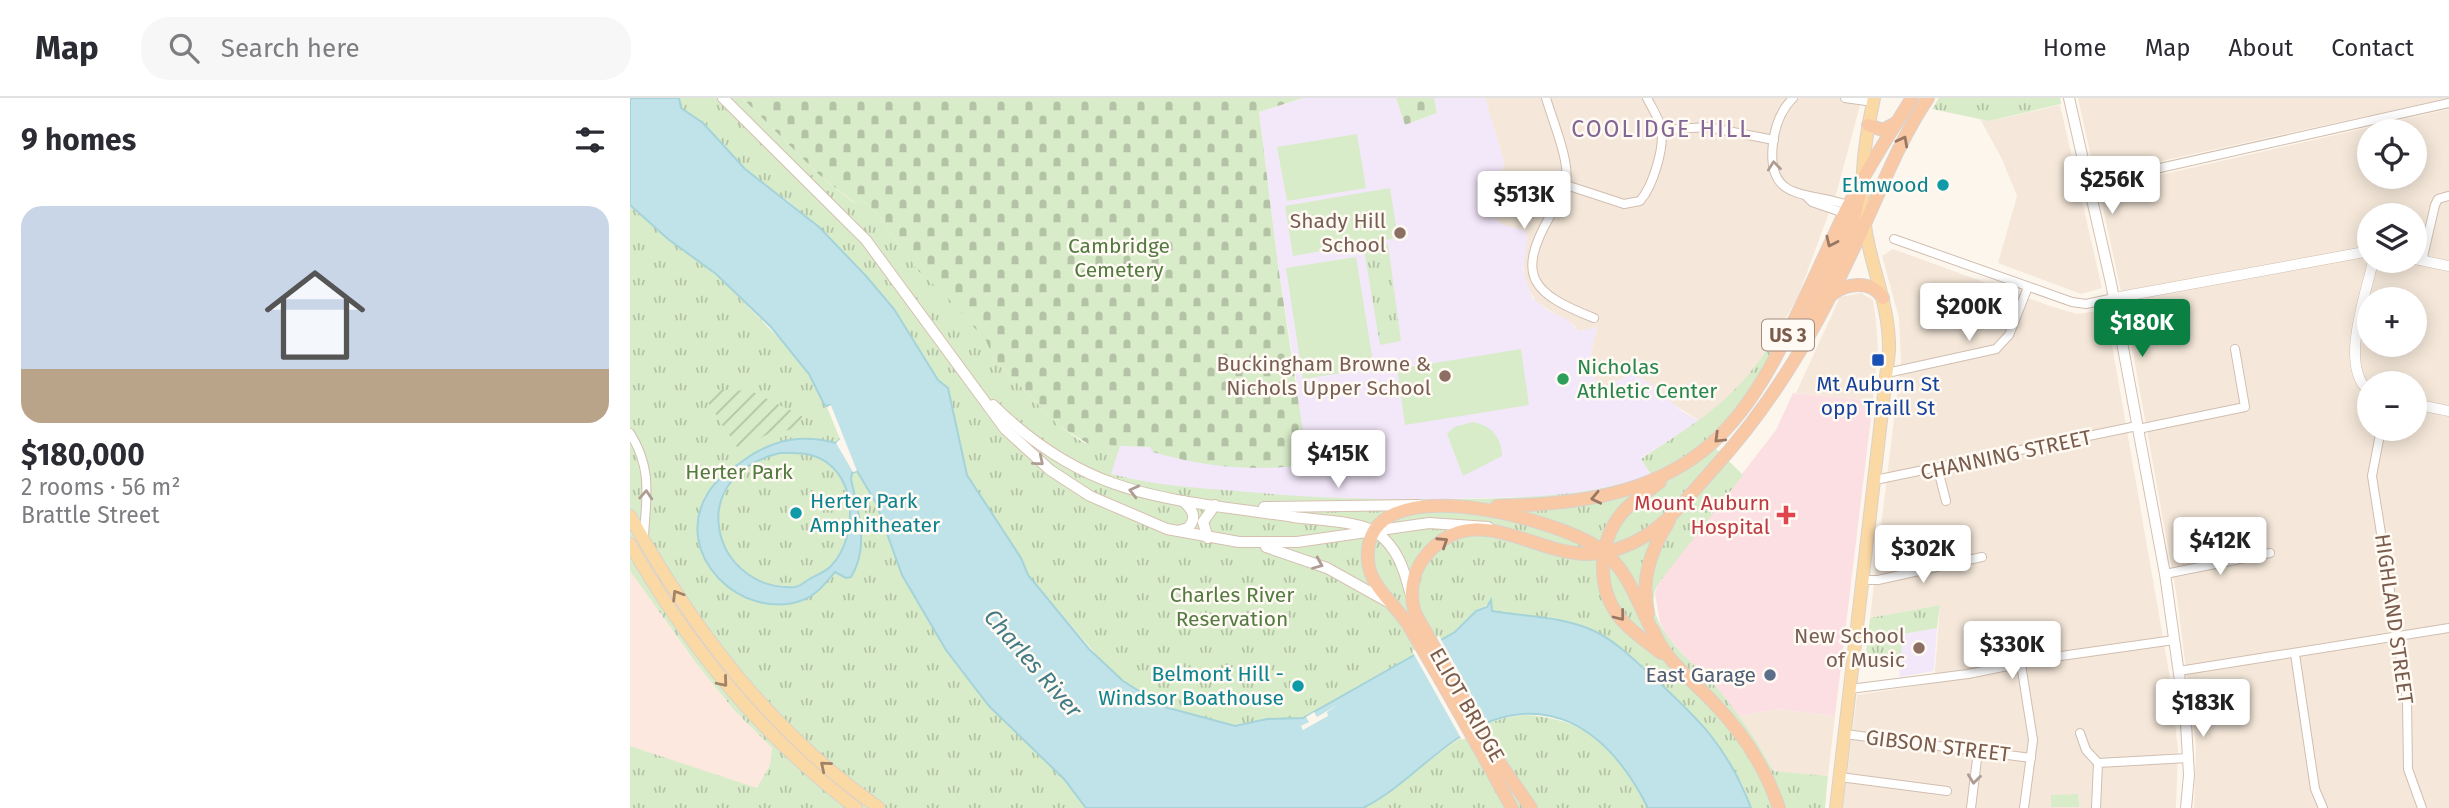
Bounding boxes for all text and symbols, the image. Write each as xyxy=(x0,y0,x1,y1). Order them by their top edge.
search box xyxy=(141,17,631,80)
text: Map xyxy=(35,28,99,68)
icon: search xyxy=(165,29,203,67)
text: Search here xyxy=(221,33,360,64)
text: Home xyxy=(2043,34,2107,62)
text: Map xyxy=(2145,34,2191,62)
text: About xyxy=(2229,34,2293,62)
text: Contact xyxy=(2331,34,2414,62)
district label: COOLIDGE HILL xyxy=(1571,115,1753,143)
map controls xyxy=(2357,119,2427,441)
button: locate xyxy=(2357,119,2427,189)
icon: filters xyxy=(571,121,609,159)
text: 9 homes xyxy=(21,122,136,158)
one-way arrow xyxy=(1894,135,1908,148)
pin: $256K xyxy=(2063,156,2161,216)
one-way arrow xyxy=(1767,160,1782,171)
text: $256K xyxy=(2080,165,2144,193)
pin: $513K xyxy=(1475,172,1573,231)
place label: Elmwood xyxy=(1842,172,1929,198)
marker: Elmwood xyxy=(1935,177,1951,193)
text: $513K xyxy=(1494,180,1554,208)
button: layers xyxy=(2357,203,2427,273)
place label: Shady Hill School xyxy=(1290,208,1386,258)
marker: Shady Hill School xyxy=(1392,225,1408,241)
park label: Cambridge Cemetery xyxy=(1068,233,1170,283)
one-way arrow xyxy=(1825,235,1839,247)
icon: home xyxy=(252,252,378,378)
pin: $200K xyxy=(1920,284,2018,343)
button: + xyxy=(2357,287,2427,357)
text: $200K xyxy=(1936,292,2002,320)
pin: $180K xyxy=(2093,300,2191,359)
text: $180K xyxy=(2110,308,2174,336)
road number: US 3 xyxy=(1762,319,1814,350)
place label: Buckingham Browne & Nichols Upper School xyxy=(1217,351,1431,401)
marker: Mt Auburn St opp Traill St xyxy=(1870,352,1886,368)
place label: Nicholas Athletic Center xyxy=(1577,354,1717,404)
marker: Buckingham Browne & Nichols Upper School xyxy=(1437,368,1453,384)
marker: Nicholas Athletic Center xyxy=(1555,371,1571,387)
place label: Mt Auburn St opp Traill St xyxy=(1816,371,1940,421)
button: − xyxy=(2357,371,2427,441)
street label: CHANNING STREET xyxy=(1918,424,2094,486)
pin: $415K xyxy=(1289,430,1387,490)
one-way arrow xyxy=(1714,430,1727,443)
text: $180,000 xyxy=(21,437,145,473)
text: $415K xyxy=(1307,439,1369,467)
one-way arrow xyxy=(1032,452,1044,465)
park label: Herter Park xyxy=(685,459,793,485)
text: 2 rooms · 56 m² xyxy=(21,473,180,501)
one-way arrow xyxy=(1128,484,1140,499)
place label: Herter Park Amphitheater xyxy=(810,488,940,538)
one-way arrow xyxy=(638,490,653,501)
one-way arrow xyxy=(1590,490,1602,505)
place label: Mount Auburn Hospital xyxy=(1634,490,1770,540)
text: Brattle Street xyxy=(21,501,160,529)
marker: Herter Park Amphitheater xyxy=(788,505,804,521)
marker: Mount Auburn Hospital xyxy=(1776,505,1796,525)
pin: $412K xyxy=(2171,518,2269,577)
pin: $302K xyxy=(1874,526,1972,585)
text: $412K xyxy=(2189,526,2251,554)
street label: HIGHLAND STREET xyxy=(2369,532,2419,706)
text: $302K xyxy=(1891,534,1955,562)
one-way arrow xyxy=(1435,537,1448,550)
one-way arrow xyxy=(1311,556,1324,570)
park label: Charles River Reservation xyxy=(1170,582,1294,632)
one-way arrow xyxy=(672,590,685,603)
water label: Charles River xyxy=(978,603,1089,724)
one-way arrow xyxy=(1612,608,1625,621)
pin: $330K xyxy=(1963,622,2061,681)
place label: New School of Music xyxy=(1794,623,1905,673)
text: $330K xyxy=(1980,630,2044,658)
marker: New School of Music xyxy=(1911,640,1927,656)
street label: ELIOT BRIDGE xyxy=(1424,643,1510,767)
place label: Belmont Hill - Windsor Boathouse xyxy=(1098,661,1284,711)
place label: East Garage xyxy=(1646,662,1756,688)
marker: East Garage xyxy=(1762,667,1778,683)
one-way arrow xyxy=(714,674,727,686)
marker: Belmont Hill - Windsor Boathouse xyxy=(1290,678,1306,694)
pin: $183K xyxy=(2154,680,2252,739)
text: $183K xyxy=(2172,688,2234,716)
street label: GIBSON STREET xyxy=(1864,724,2012,768)
one-way arrow xyxy=(820,762,833,774)
one-way arrow xyxy=(1967,774,1982,785)

